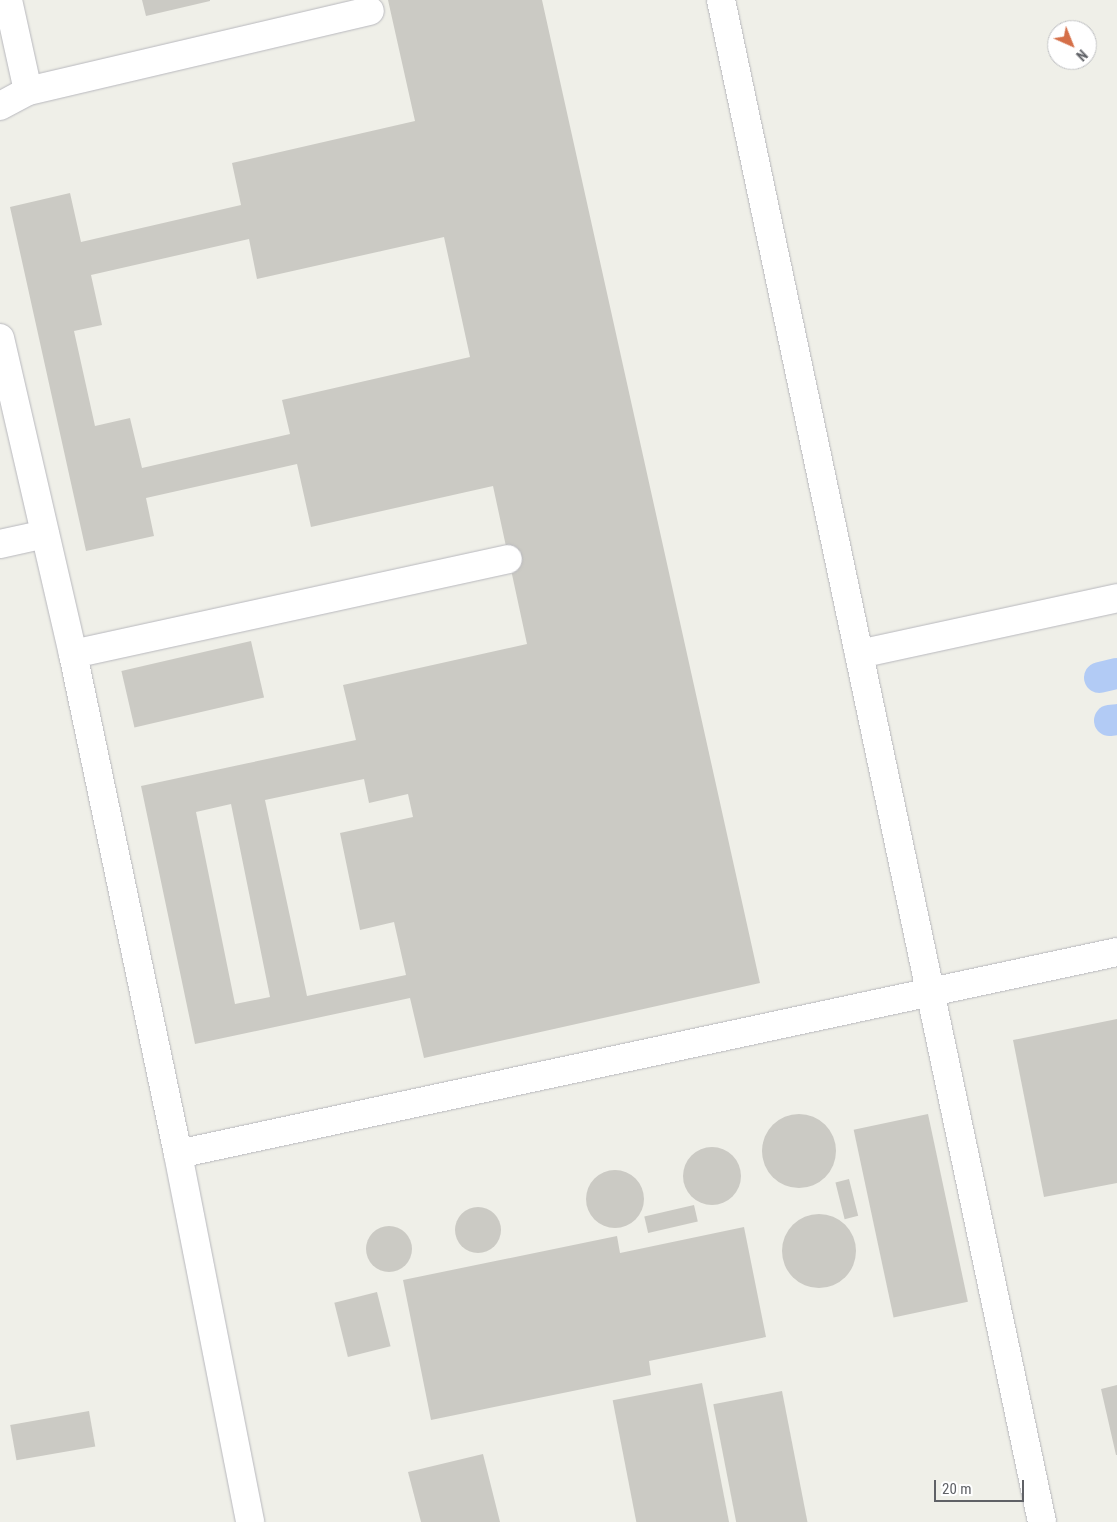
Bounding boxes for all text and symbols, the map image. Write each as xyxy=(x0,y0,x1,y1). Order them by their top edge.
north arrow xyxy=(1047,20,1097,70)
text: N xyxy=(1073,46,1090,64)
scale bar xyxy=(937,1470,1027,1502)
text: 20 m xyxy=(942,1480,972,1498)

